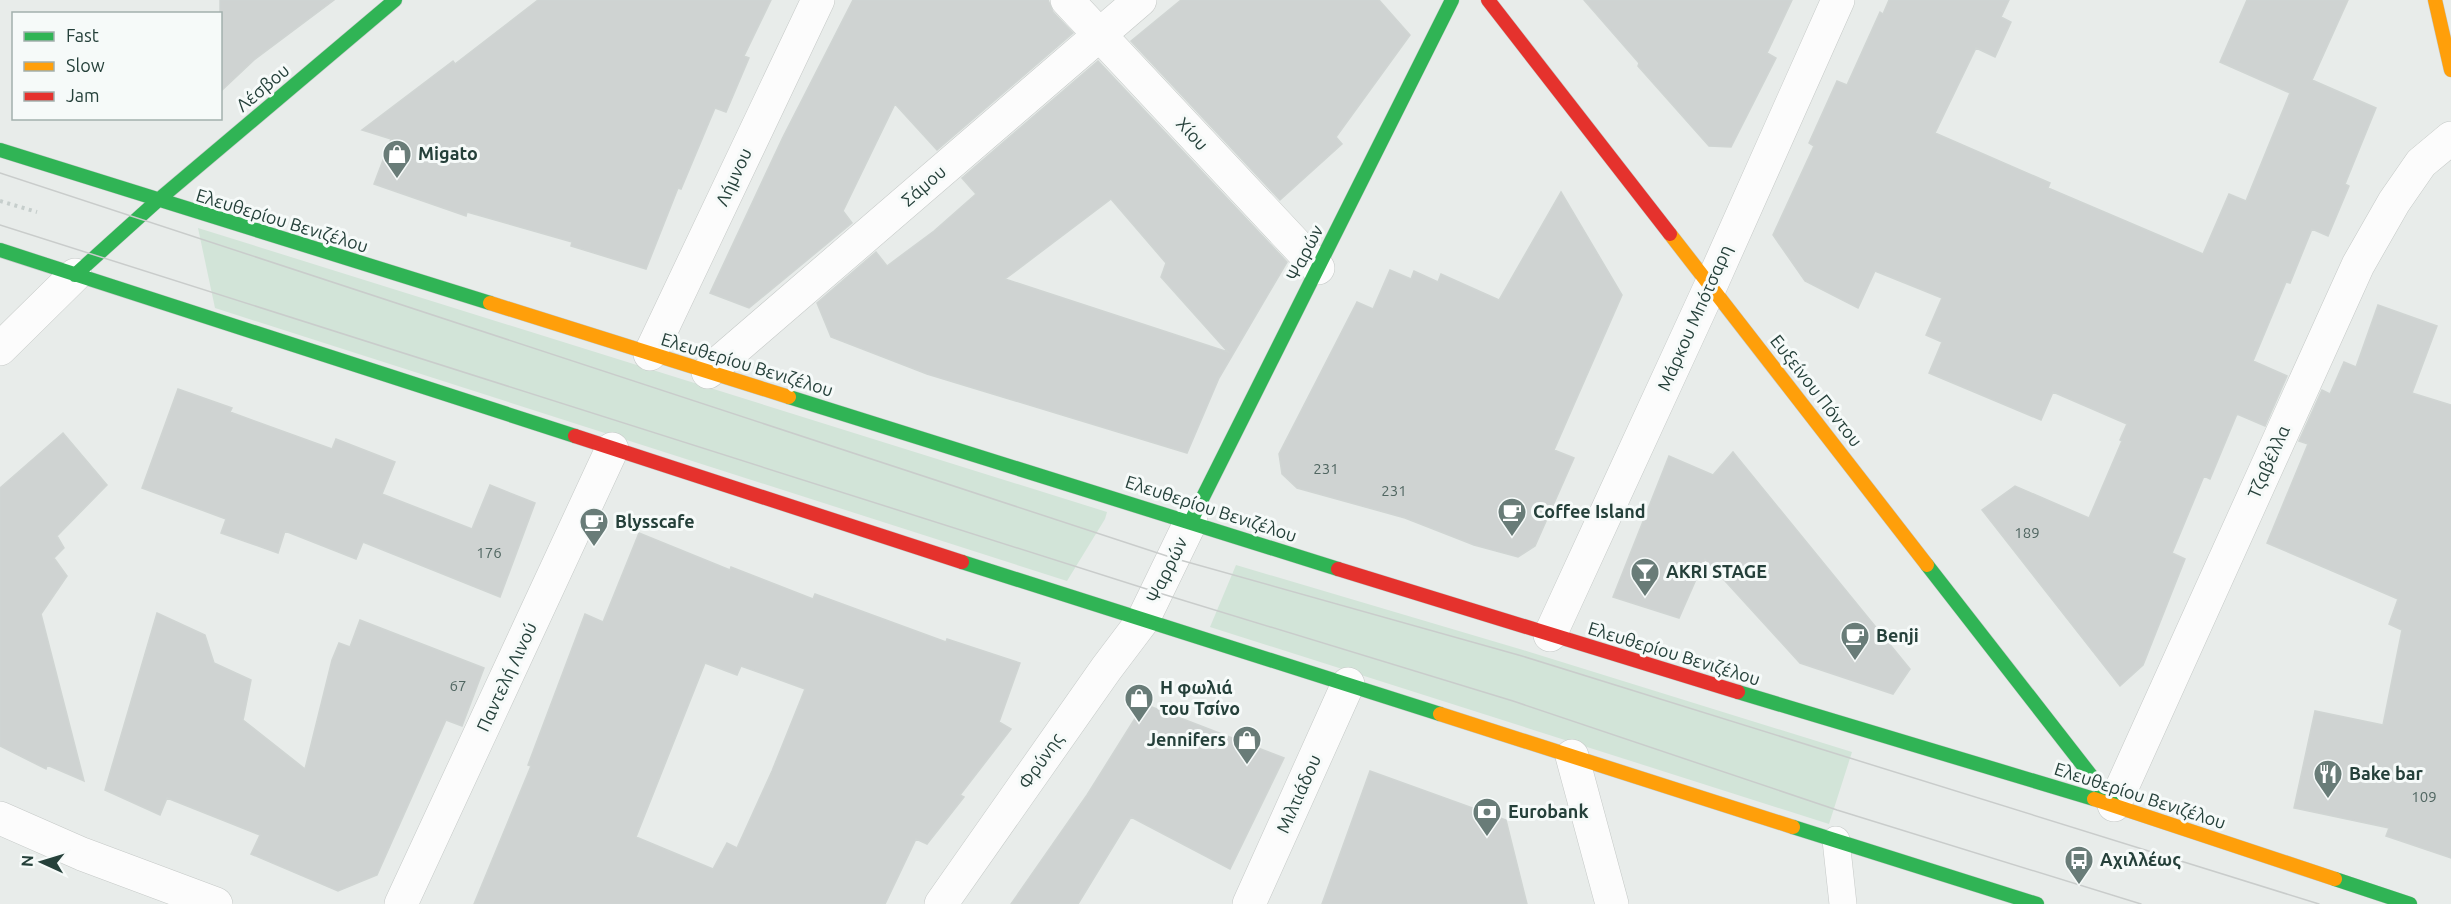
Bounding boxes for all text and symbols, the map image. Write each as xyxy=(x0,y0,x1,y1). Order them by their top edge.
legend xyxy=(12,12,222,120)
text: Fast xyxy=(66,25,99,45)
text: Slow xyxy=(66,55,105,75)
street label: Λέσβου xyxy=(232,59,293,115)
text: Jam xyxy=(66,85,100,105)
street label: Χίου xyxy=(1173,113,1213,154)
shop icon: Migato xyxy=(381,138,413,180)
place label: Migato xyxy=(418,143,478,163)
street label: Λήμνου xyxy=(711,144,755,209)
street label: Σάμου xyxy=(897,161,950,210)
street label: Ελευθερίου Βενιζέλου xyxy=(193,184,371,257)
street label: Ψαρών xyxy=(1282,221,1327,284)
street label: Μάρκου Μπότσαρη xyxy=(1653,241,1735,394)
street label: Ελευθερίου Βενιζέλου xyxy=(658,328,836,401)
street label: Ευξείνου Πόντου xyxy=(1767,330,1867,450)
street label: Τζαβέλλα xyxy=(2243,422,2294,502)
house number: 231 xyxy=(1313,460,1339,477)
street label: Ελευθερίου Βενιζέλου xyxy=(1123,471,1300,546)
house number: 231 xyxy=(1381,482,1407,499)
cafe icon: Coffee Island xyxy=(1496,496,1528,538)
place label: Coffee Island xyxy=(1533,501,1646,521)
cafe icon: Blysscafe xyxy=(578,506,610,548)
place label: Blysscafe xyxy=(615,511,695,531)
house number: 189 xyxy=(2014,524,2040,541)
street label: Ψαρρών xyxy=(1142,533,1191,606)
house number: 176 xyxy=(476,544,502,561)
bar icon: AKRI STAGE xyxy=(1629,556,1661,598)
place label: AKRI STAGE xyxy=(1666,561,1767,581)
street label: Ελευθερίου Βενιζέλου xyxy=(1585,617,1763,690)
street label: Παντελή Λινού xyxy=(472,619,540,734)
cafe icon: Benji xyxy=(1839,620,1871,662)
place label: Benji xyxy=(1876,625,1919,645)
house number: 67 xyxy=(450,677,466,694)
place label: Η φωλιά του Τσίνο xyxy=(1160,677,1240,718)
shop icon: Η φωλιά του Τσίνο xyxy=(1123,682,1155,724)
shop icon: Jennifers xyxy=(1231,724,1263,766)
street label: Φρύνης xyxy=(1014,729,1067,793)
place label: Jennifers xyxy=(1147,729,1226,749)
street label: Μιλτιάδου xyxy=(1272,751,1324,836)
street label: Ελευθερίου Βενιζέλου xyxy=(2052,758,2229,833)
restaurant icon: Bake bar xyxy=(2312,758,2344,800)
place label: Bake bar xyxy=(2349,763,2423,783)
house number: 109 xyxy=(2411,788,2437,805)
bank icon: Eurobank xyxy=(1471,796,1503,838)
place label: Eurobank xyxy=(1508,801,1589,821)
north arrow xyxy=(12,832,72,892)
bus stop icon: Αχιλλέως xyxy=(2063,844,2095,886)
place label: Αχιλλέως xyxy=(2100,849,2181,870)
text: N xyxy=(18,854,36,868)

